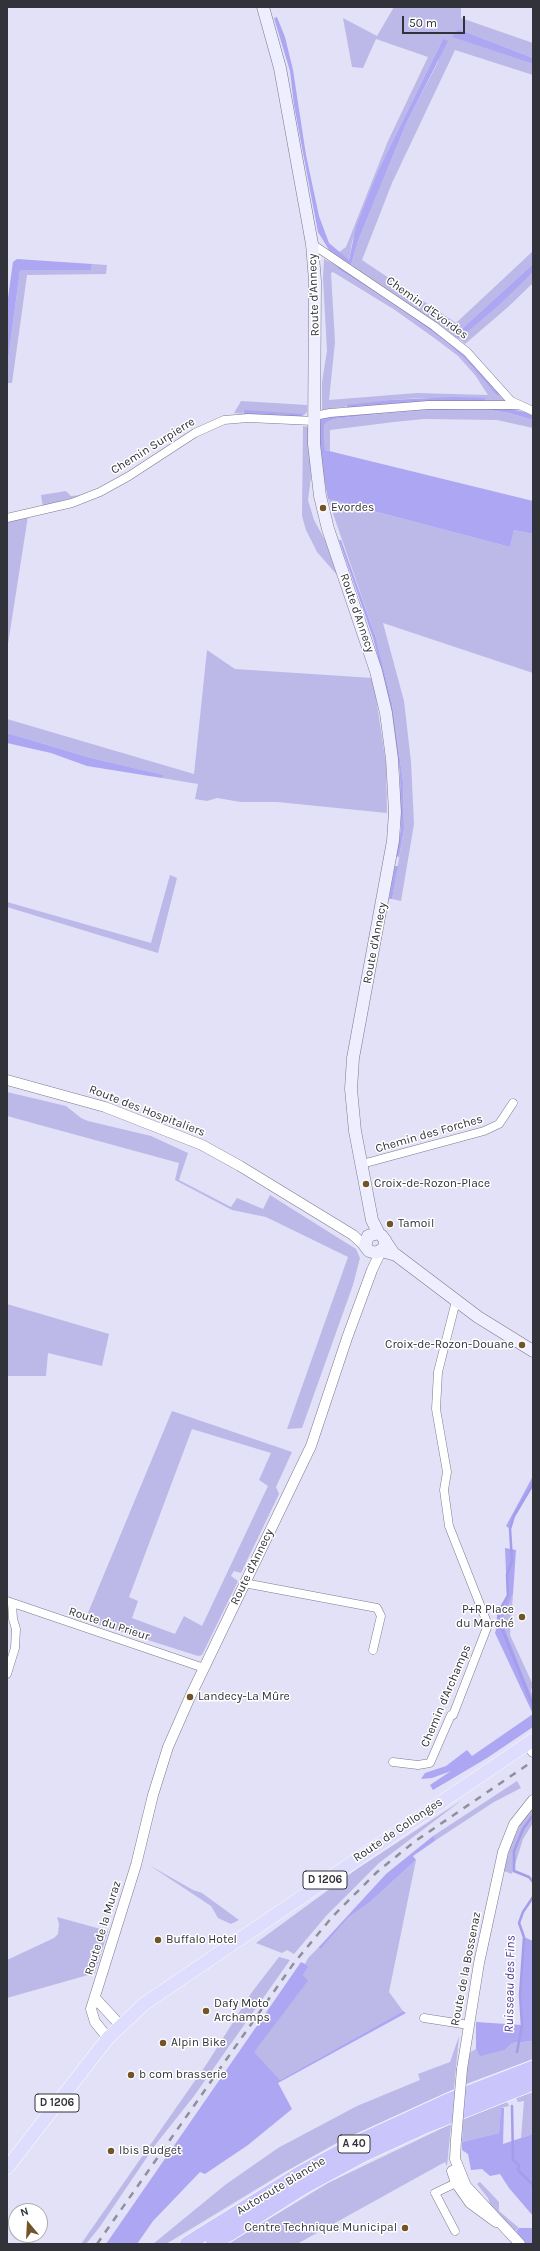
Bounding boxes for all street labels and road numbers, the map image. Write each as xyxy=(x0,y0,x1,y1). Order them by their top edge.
street label: Route d'Annecy xyxy=(305,253,323,337)
street label: Chemin d'Evordes xyxy=(383,273,471,343)
street label: Chemin Surpierre xyxy=(108,414,198,478)
street label: Route d'Annecy xyxy=(337,572,377,654)
street label: Route d'Annecy xyxy=(360,901,390,985)
street label: Route des Hospitaliers xyxy=(87,1082,207,1140)
street label: Chemin des Forches xyxy=(374,1112,484,1156)
street label: Route d'Annecy xyxy=(227,1527,277,1607)
street label: Route du Prieur xyxy=(67,1604,151,1644)
street label: Chemin d'Archamps xyxy=(418,1642,474,1750)
street label: Route de Collonges xyxy=(351,1795,445,1865)
road number: D 1206 xyxy=(303,1871,347,1889)
street label: Route de la Muraz xyxy=(82,1879,124,1977)
street label: Route de la Bossenaz xyxy=(448,1911,484,2027)
road number: D 1206 xyxy=(35,2094,79,2112)
road number: A 40 xyxy=(338,2135,370,2153)
street label: Autoroute Blanche xyxy=(234,2154,328,2218)

